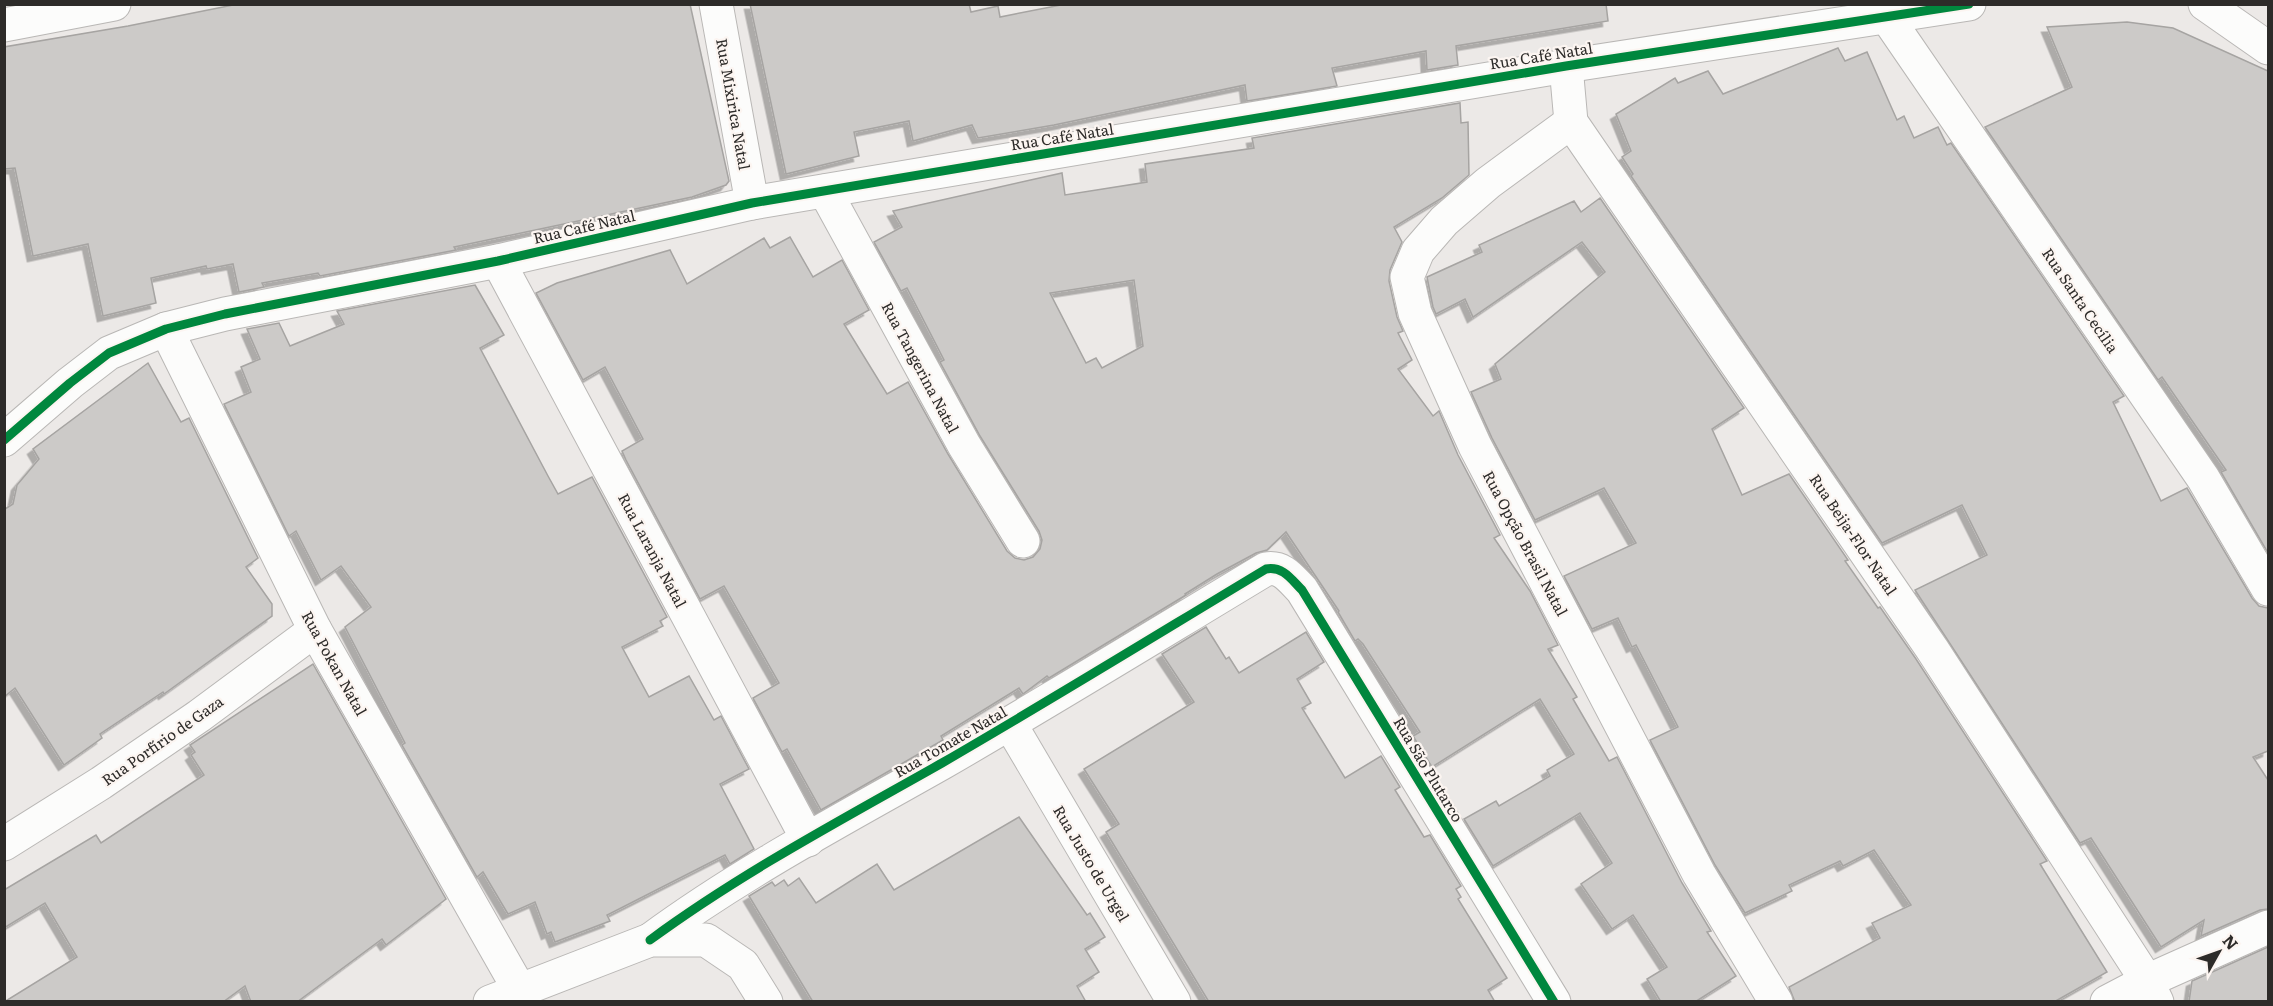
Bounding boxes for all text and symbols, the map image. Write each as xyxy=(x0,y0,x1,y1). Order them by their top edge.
street label: Rua Café Natal xyxy=(1488,35,1594,75)
street label: Rua Mixirica Natal xyxy=(711,36,757,172)
street label: Rua Café Natal xyxy=(1009,116,1115,156)
street label: Rua Café Natal xyxy=(531,203,637,249)
street label: Rua Santa Cecília xyxy=(2037,243,2125,358)
street label: Rua Tangerina Natal xyxy=(877,297,965,437)
street label: Rua Opção Brasil Natal xyxy=(1478,466,1574,620)
street label: Rua Beija-Flor Natal xyxy=(1805,469,1903,599)
street label: Rua Laranja Natal xyxy=(613,489,693,611)
street label: Rua Pokan Natal xyxy=(297,606,373,720)
street label: Rua Porfírio de Gaza xyxy=(96,689,228,791)
street label: Rua Tomate Natal xyxy=(889,699,1011,783)
street label: Rua São Plutarco xyxy=(1388,712,1470,826)
street label: Rua Justo de Urgel xyxy=(1048,800,1136,926)
north arrow xyxy=(2189,922,2249,982)
text: N xyxy=(2218,929,2245,955)

